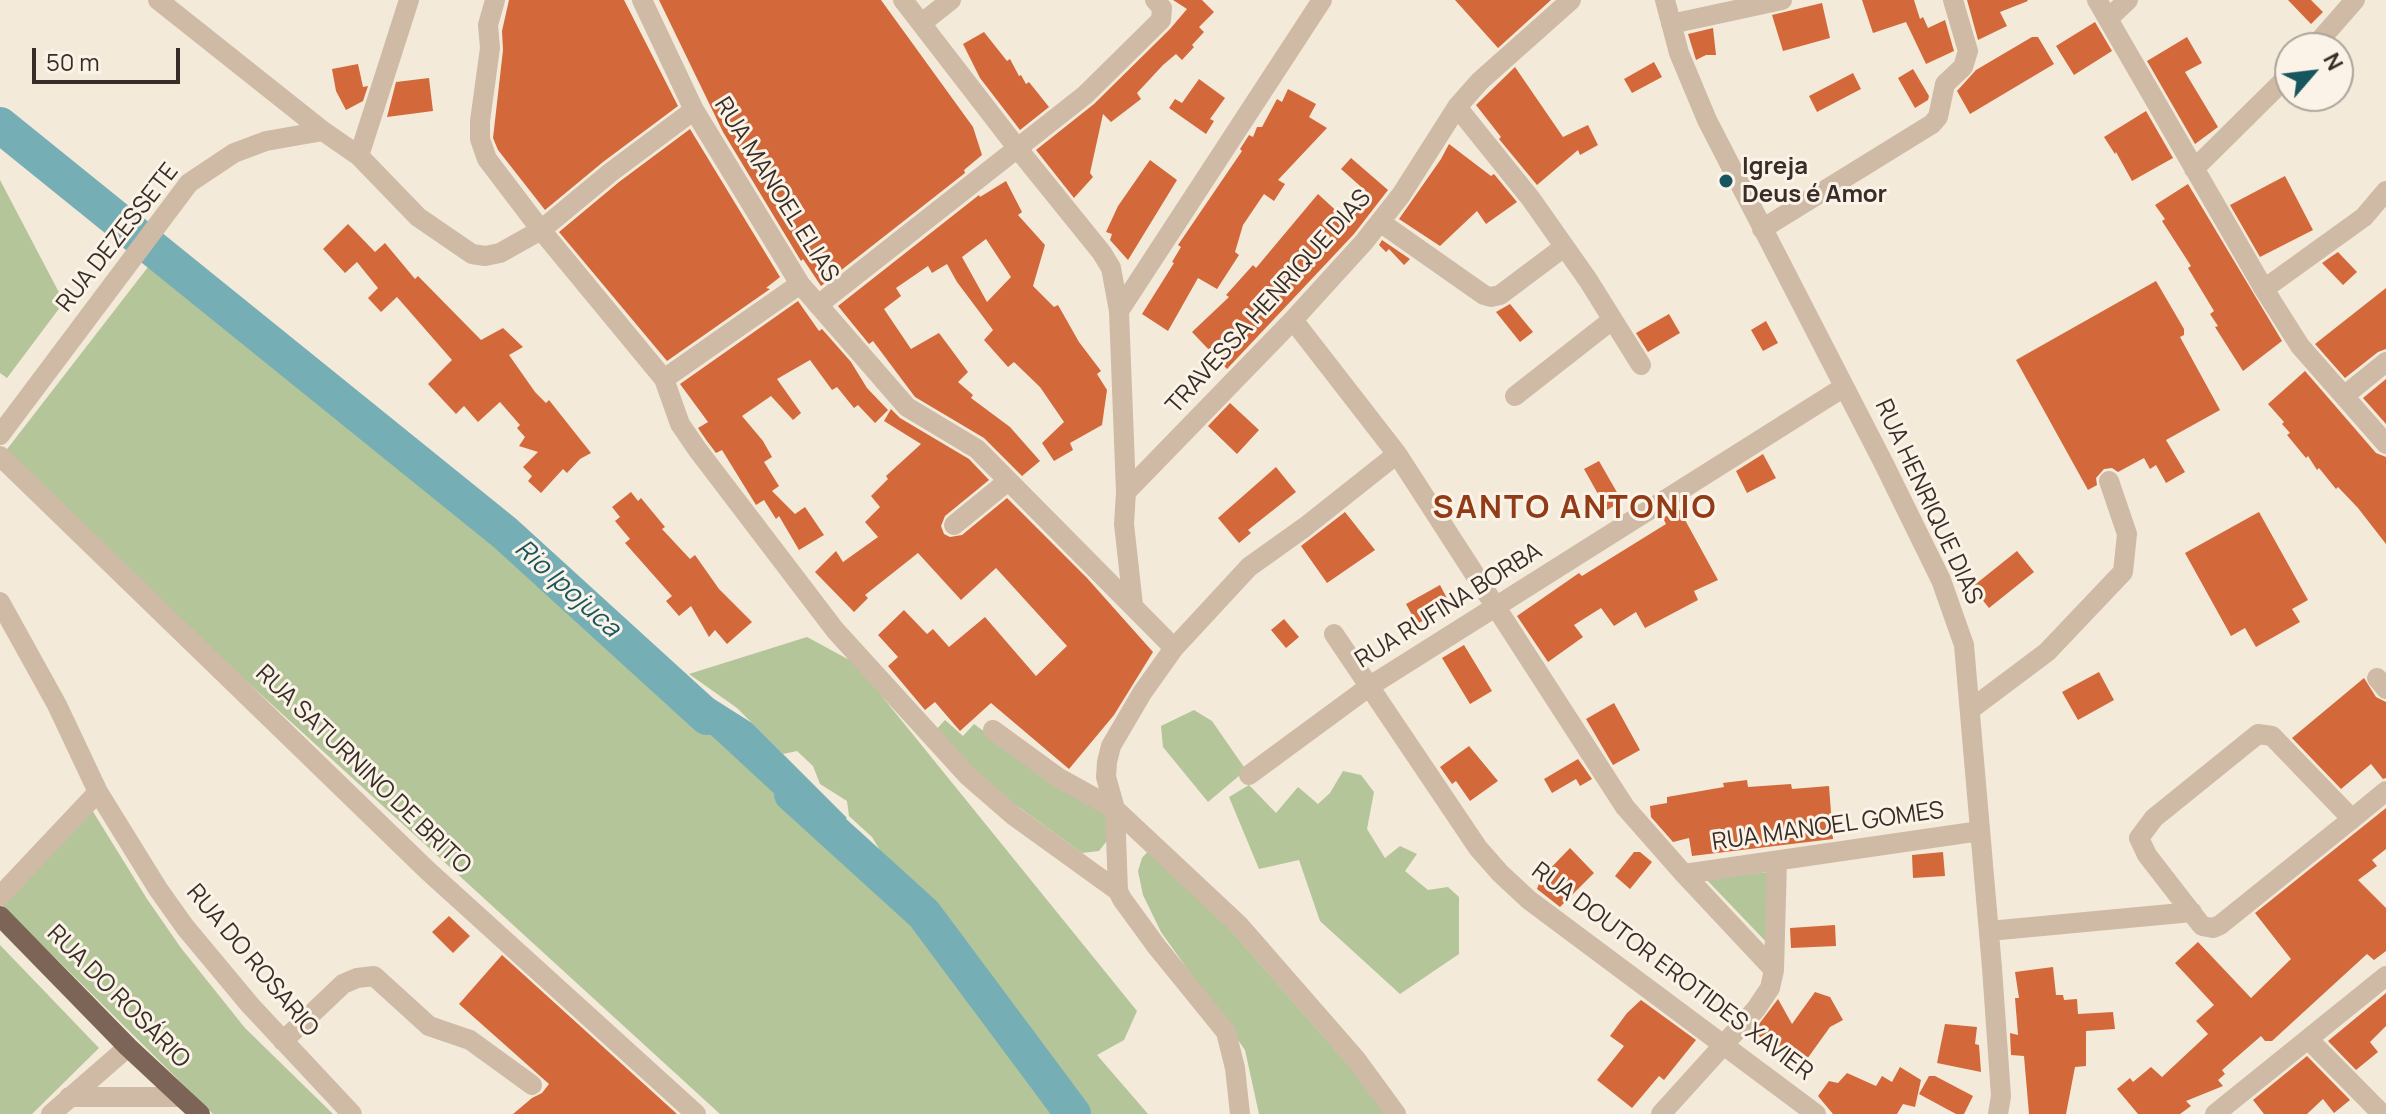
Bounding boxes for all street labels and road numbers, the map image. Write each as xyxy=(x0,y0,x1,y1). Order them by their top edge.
street label: RUA MANOEL ELIAS xyxy=(708,92,844,288)
street label: RUA DEZESSETE xyxy=(51,158,185,318)
street label: TRAVESSA HENRIQUE DIAS xyxy=(1161,184,1377,420)
street label: RUA HENRIQUE DIAS xyxy=(1868,395,1988,609)
street label: RUA RUFINA BORBA xyxy=(1350,537,1548,675)
street label: RUA SATURNINO DE BRITO xyxy=(249,659,477,881)
street label: RUA MANOEL GOMES xyxy=(1710,796,1946,858)
street label: RUA DOUTOR EROTIDES XAVIER xyxy=(1526,857,1818,1087)
street label: RUA DO ROSARIO xyxy=(180,879,324,1043)
street label: RUA DO ROSÁRIO xyxy=(41,920,195,1074)

